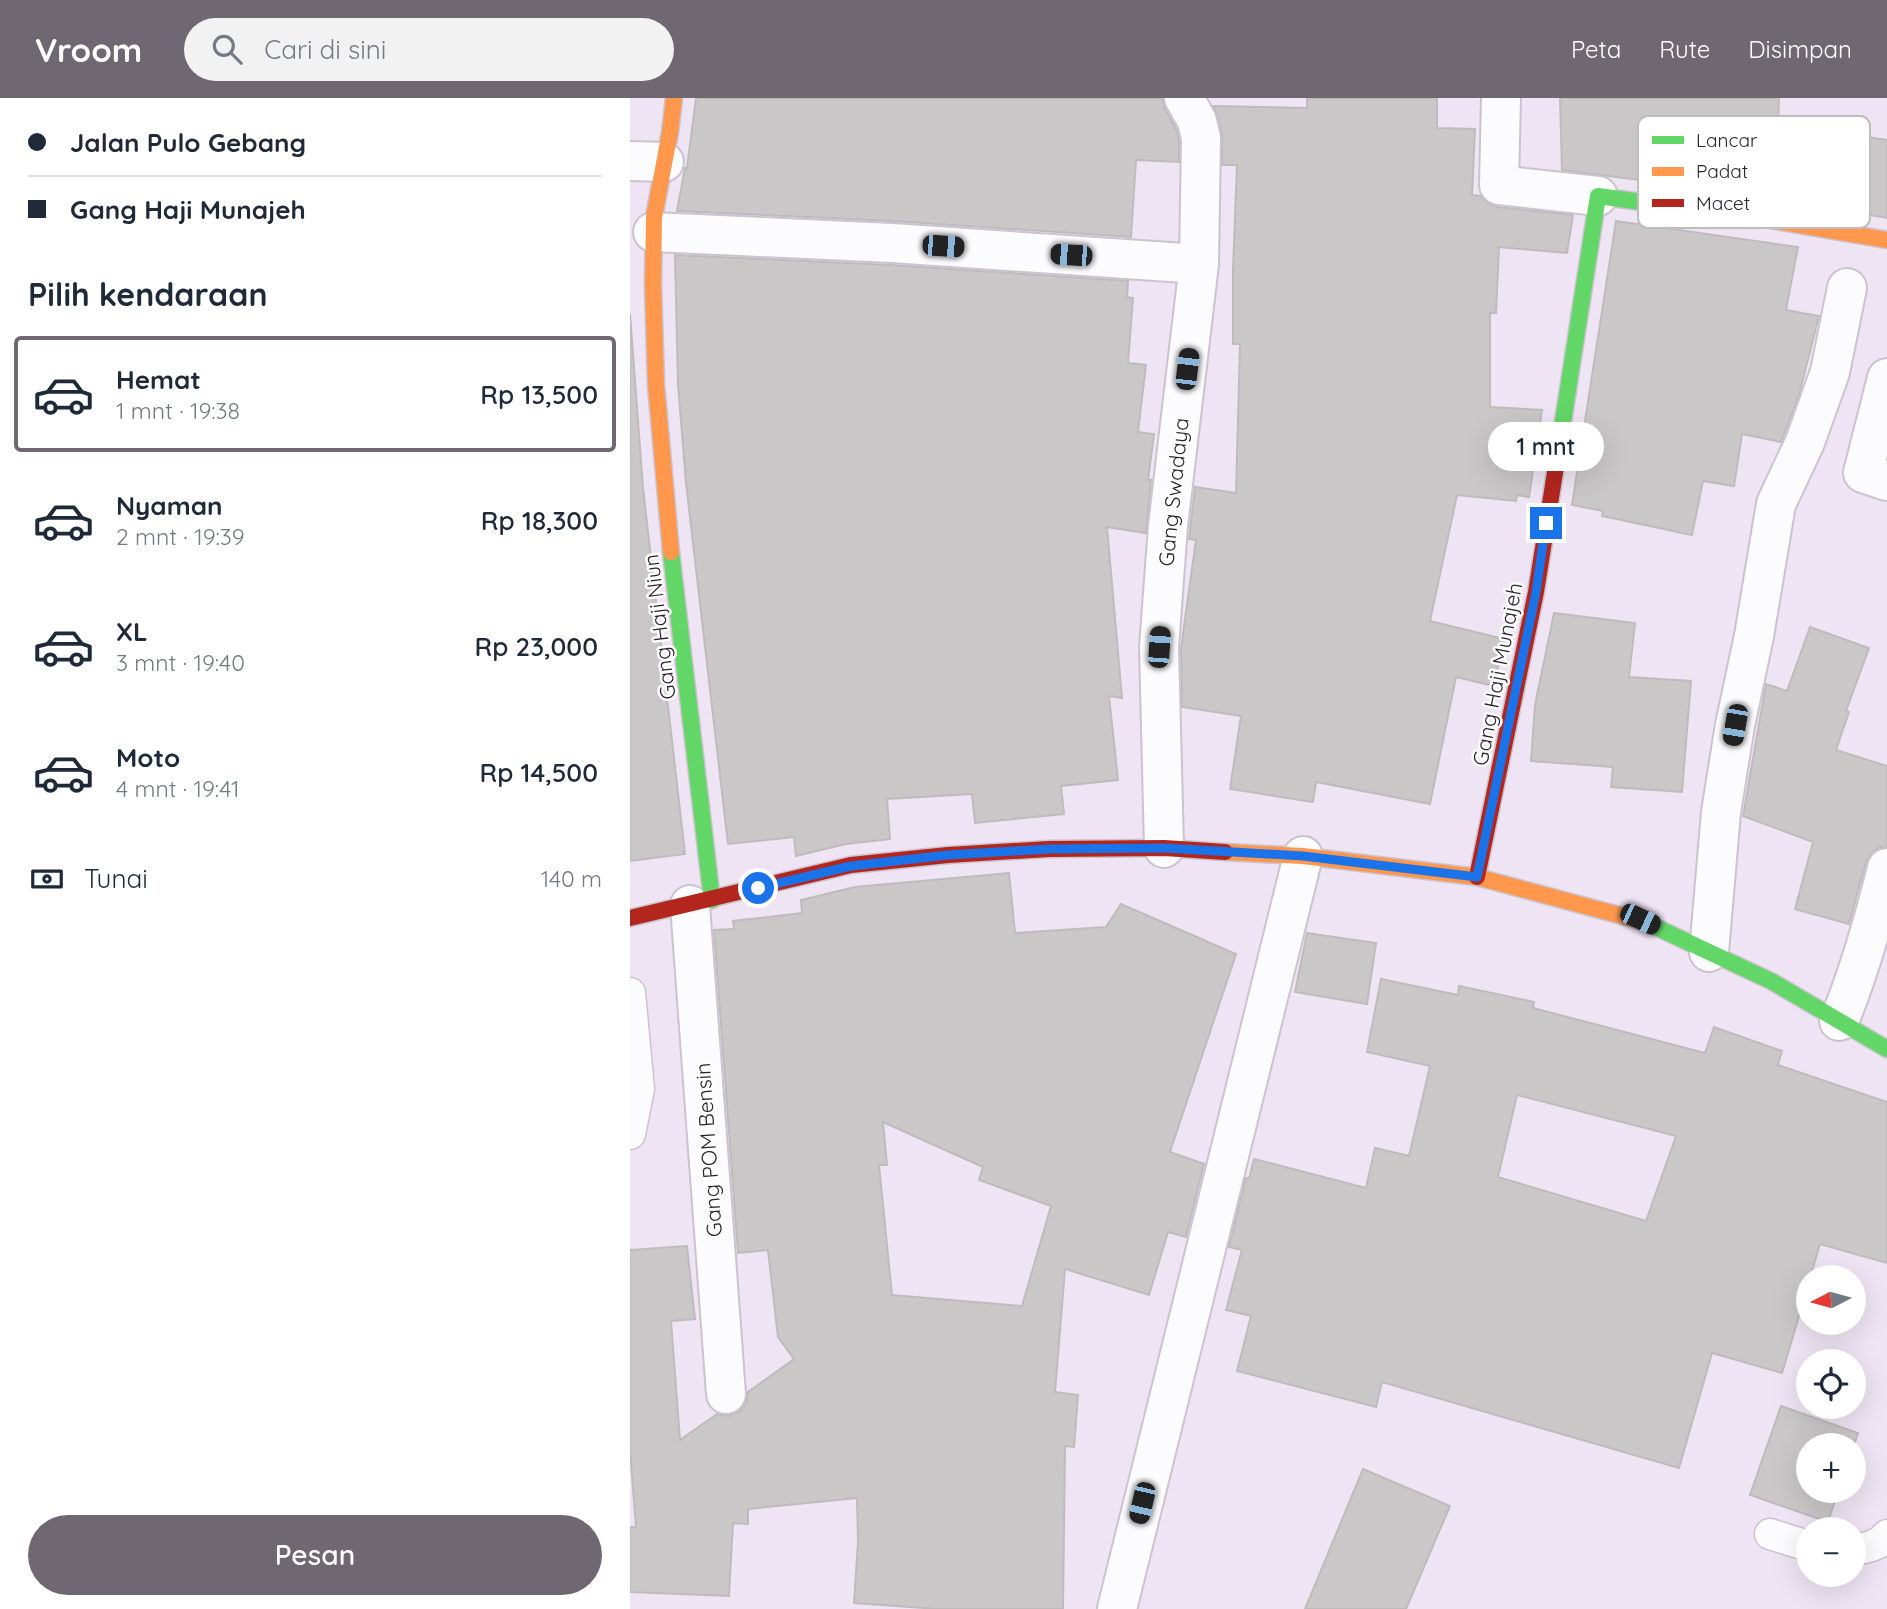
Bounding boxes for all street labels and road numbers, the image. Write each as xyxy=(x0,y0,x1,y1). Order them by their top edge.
street label: Gang Swadaya xyxy=(1152,416,1194,568)
street label: Gang Haji Niun xyxy=(637,553,681,701)
street label: Gang Haji Munajeh xyxy=(1466,580,1528,768)
street label: Gang POM Bensin xyxy=(689,1062,727,1238)

